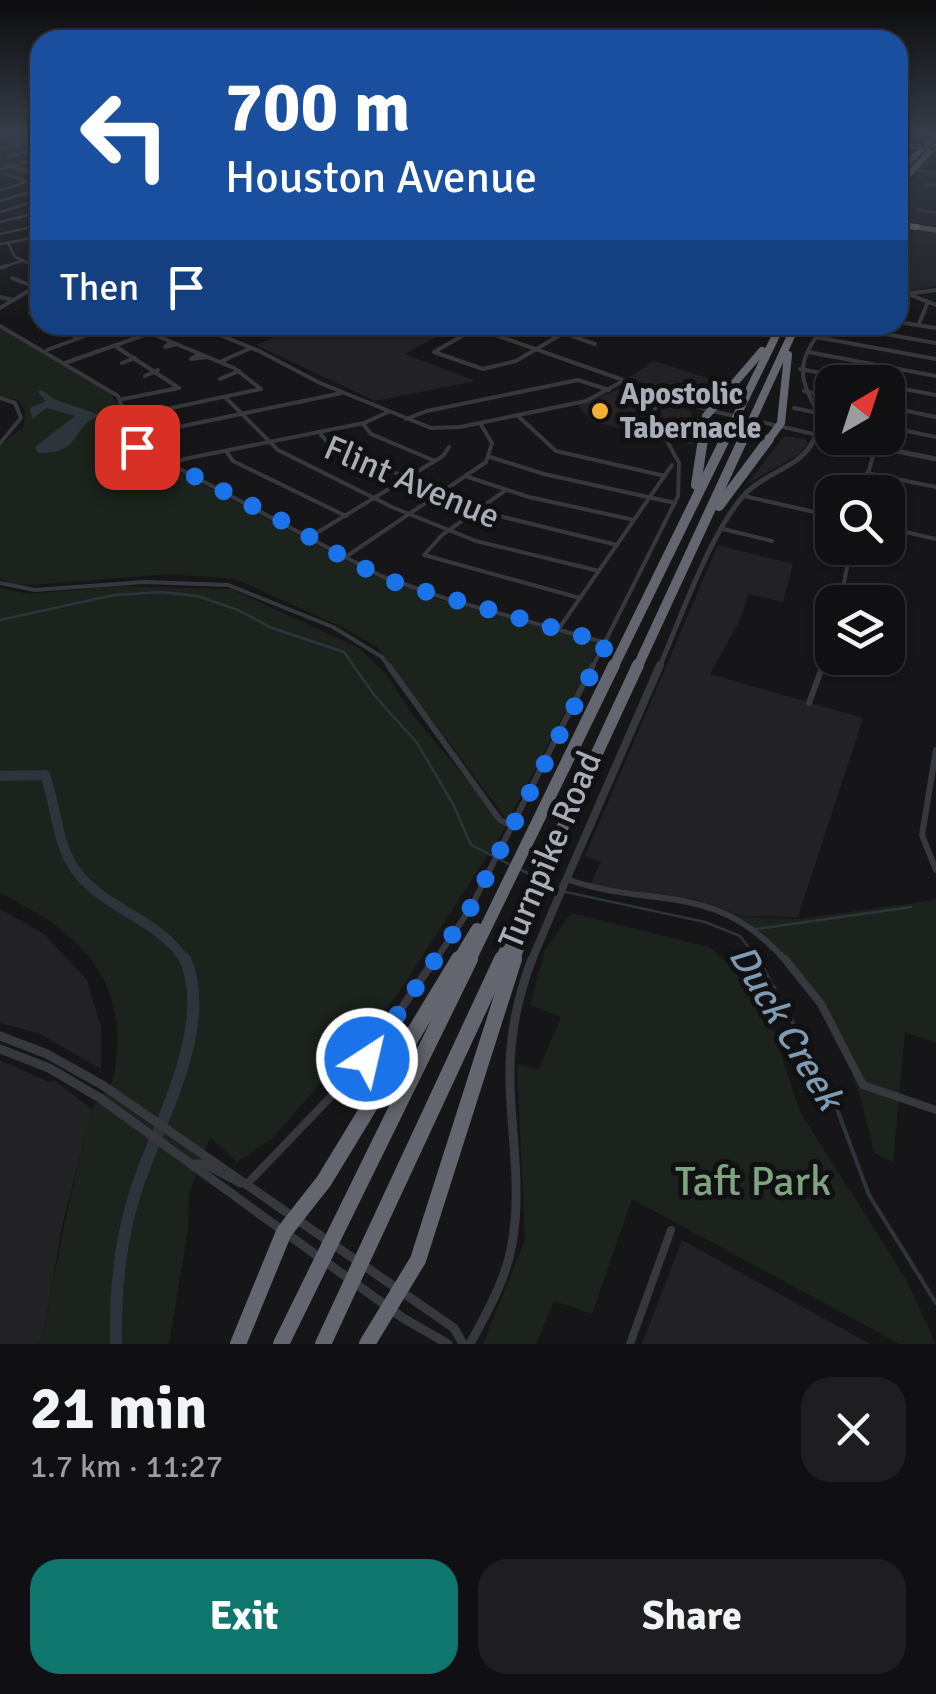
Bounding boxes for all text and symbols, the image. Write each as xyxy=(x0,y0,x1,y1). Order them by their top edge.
text: 700 m xyxy=(225,64,410,150)
icon: left xyxy=(60,70,190,200)
text: Houston Avenue xyxy=(225,150,537,205)
icon: arrive xyxy=(159,260,214,315)
text: Then xyxy=(60,264,139,311)
north arrow xyxy=(815,365,905,455)
map controls xyxy=(815,365,905,675)
place label: Apostolic Tabernacle xyxy=(620,376,761,447)
marker: Apostolic Tabernacle xyxy=(589,400,611,422)
pin xyxy=(95,405,180,490)
icon: arrive xyxy=(110,420,165,475)
street label: Flint Avenue xyxy=(318,426,506,538)
button: search xyxy=(815,475,905,565)
button: layers xyxy=(815,585,905,675)
street label: Turnpike Road xyxy=(489,745,611,955)
water label: Duck Creek xyxy=(718,936,855,1120)
position arrow xyxy=(315,1007,419,1111)
park label: Taft Park xyxy=(675,1156,831,1207)
text: 21 min xyxy=(30,1372,207,1446)
button: close xyxy=(801,1377,906,1482)
text: 1.7 km · 11:27 xyxy=(30,1447,223,1486)
button: Exit xyxy=(30,1559,458,1674)
button: Share xyxy=(478,1559,906,1674)

